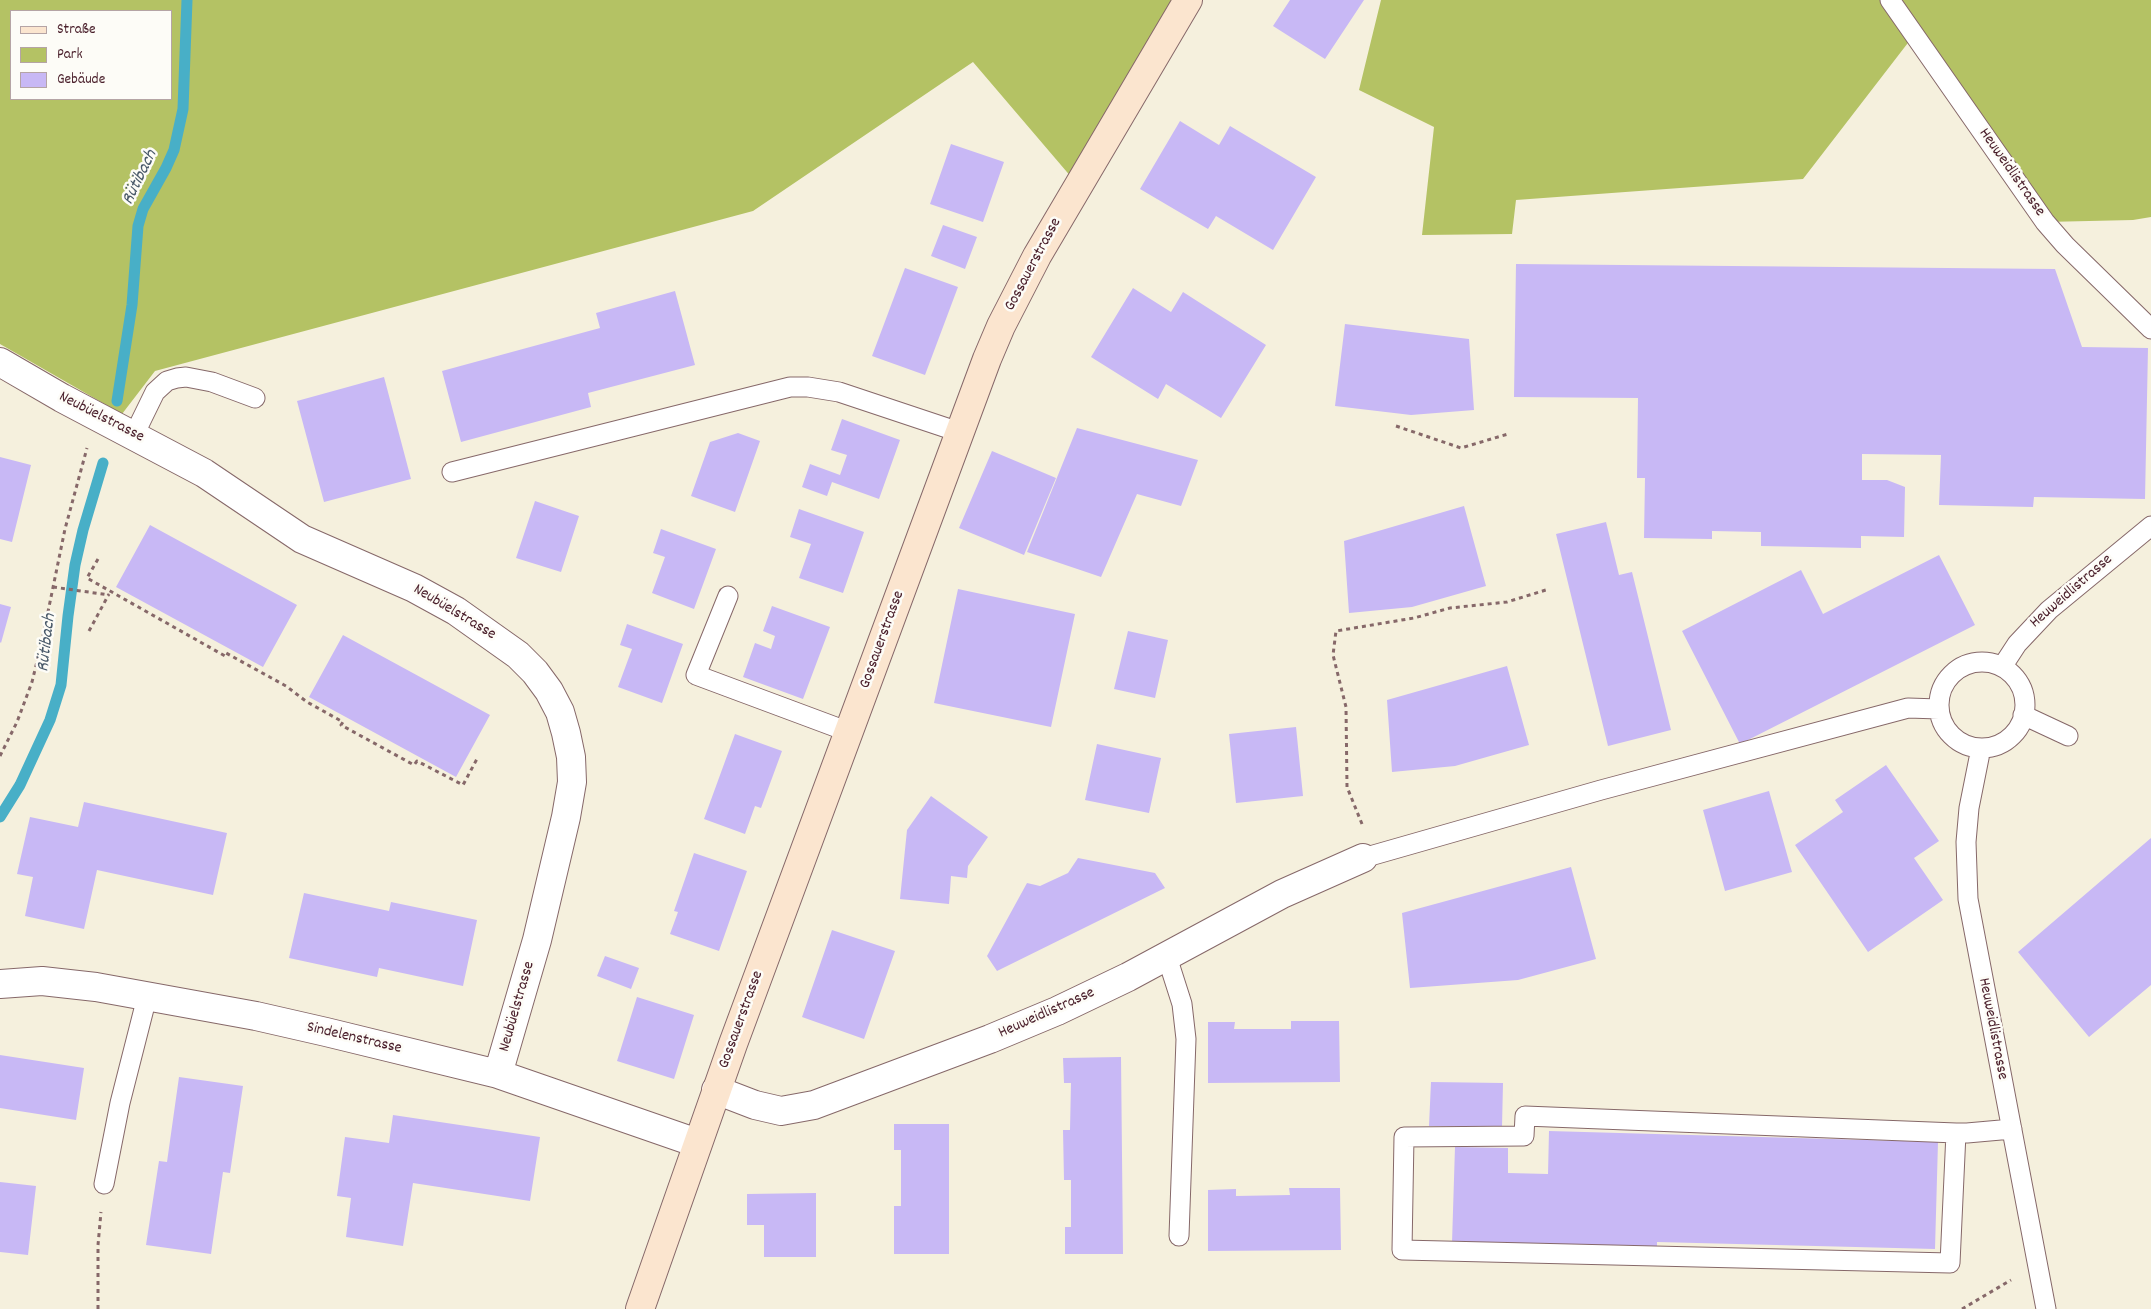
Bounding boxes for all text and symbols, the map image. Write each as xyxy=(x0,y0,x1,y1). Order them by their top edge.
legend xyxy=(10,10,172,100)
text: Straße xyxy=(57,19,95,41)
text: Park xyxy=(57,44,83,66)
text: Gebäude xyxy=(57,69,105,91)
street label: Heuweidlistrasse xyxy=(1974,125,2048,221)
water label: Rütibach xyxy=(119,147,163,209)
street label: Gossauerstrasse xyxy=(1001,215,1067,315)
street label: Neubüelstrasse xyxy=(55,388,147,448)
street label: Heuweidlistrasse xyxy=(2027,551,2117,633)
street label: Neubüelstrasse xyxy=(409,581,499,645)
street label: Gossauerstrasse xyxy=(856,588,910,692)
water label: Rütibach xyxy=(34,613,62,673)
street label: Neubüelstrasse xyxy=(496,960,540,1054)
street label: Gossauerstrasse xyxy=(715,968,769,1072)
street label: Heuweidlistrasse xyxy=(1973,977,2011,1081)
street label: Heuweidlistrasse xyxy=(996,984,1098,1044)
street label: Sindelenstrasse xyxy=(305,1019,403,1059)

